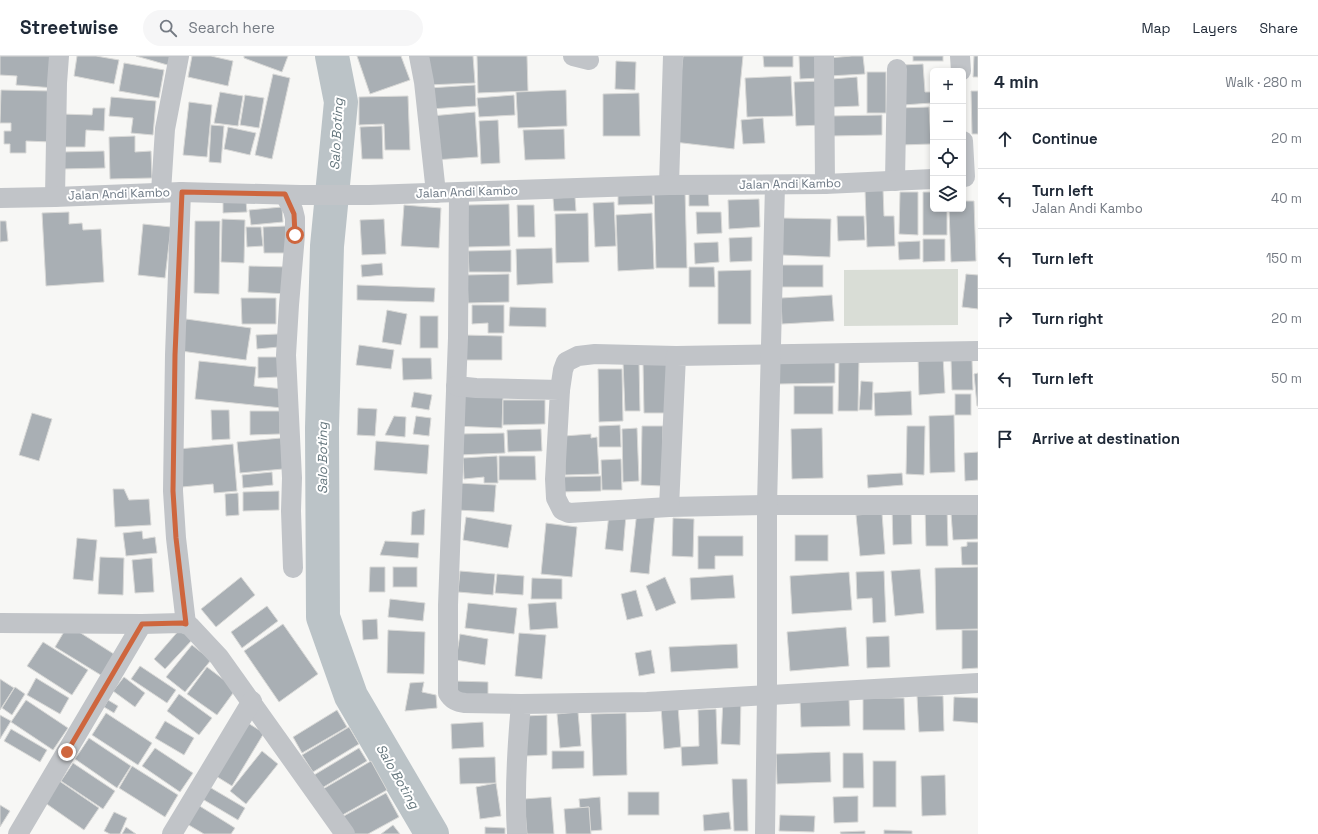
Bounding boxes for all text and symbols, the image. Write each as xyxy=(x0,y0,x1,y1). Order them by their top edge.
search box xyxy=(143,10,423,46)
text: Streetwise xyxy=(20,15,119,40)
icon: search xyxy=(157,17,179,39)
text: Search here xyxy=(189,18,275,37)
text: Map xyxy=(1141,19,1171,37)
text: Layers xyxy=(1193,19,1237,37)
text: Share xyxy=(1259,19,1298,37)
map controls xyxy=(930,68,966,212)
button: + xyxy=(930,68,966,104)
text: 4 min xyxy=(994,71,1039,93)
text: Walk · 280 m xyxy=(1225,74,1302,91)
water label: Salo Boting xyxy=(326,97,347,170)
button: − xyxy=(930,104,966,140)
icon: ahead xyxy=(994,128,1016,150)
text: Continue xyxy=(1032,129,1098,148)
text: 20 m xyxy=(1271,130,1302,147)
button: locate xyxy=(930,140,966,176)
street label: Jalan Andi Kambo xyxy=(739,175,841,193)
button: layers xyxy=(930,176,966,212)
text: Turn left xyxy=(1032,181,1094,200)
street label: Jalan Andi Kambo xyxy=(416,182,518,202)
street label: Jalan Andi Kambo xyxy=(68,184,170,204)
icon: left xyxy=(994,188,1016,210)
text: 40 m xyxy=(1271,190,1302,207)
text: Jalan Andi Kambo xyxy=(1032,200,1143,217)
route start xyxy=(286,226,304,244)
icon: left xyxy=(994,248,1016,270)
text: Turn left xyxy=(1032,249,1094,268)
text: 150 m xyxy=(1266,250,1302,267)
icon: right xyxy=(994,308,1016,330)
text: Turn right xyxy=(1032,309,1103,328)
text: 20 m xyxy=(1271,310,1302,327)
icon: left xyxy=(994,368,1016,390)
text: Turn left xyxy=(1032,369,1094,388)
text: 50 m xyxy=(1271,370,1302,387)
water label: Salo Boting xyxy=(314,421,331,494)
icon: arrive xyxy=(994,428,1016,450)
text: Arrive at destination xyxy=(1032,429,1180,448)
water label: Salo Boting xyxy=(372,741,423,812)
route end xyxy=(58,743,76,761)

